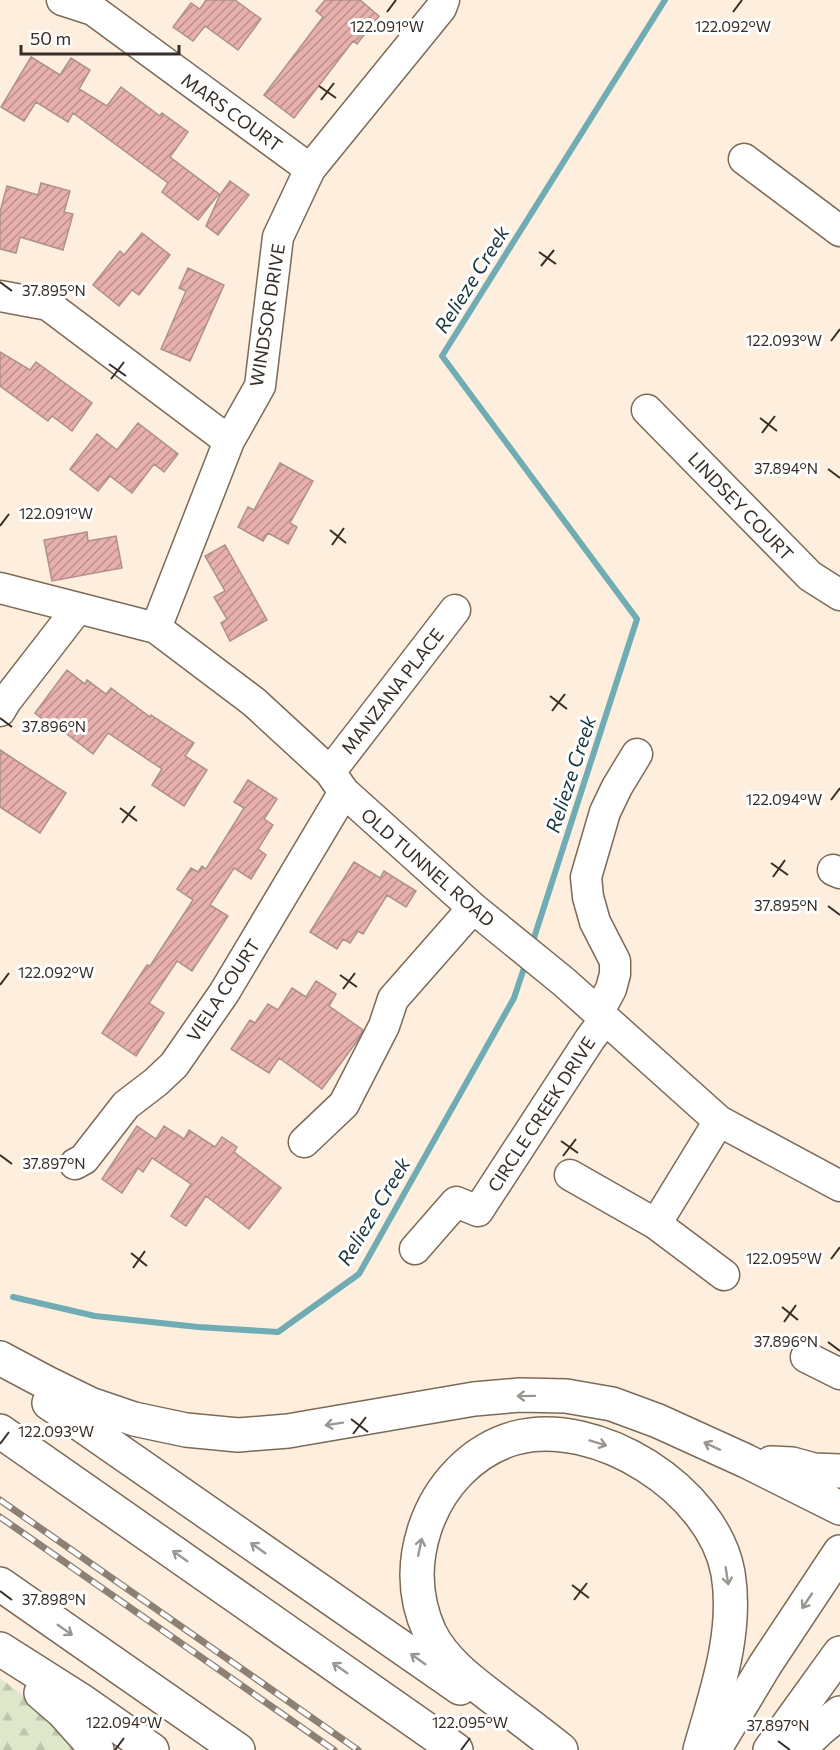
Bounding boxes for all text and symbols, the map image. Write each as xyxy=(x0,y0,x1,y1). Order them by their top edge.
text: 122.091°W xyxy=(350,17,424,35)
text: 122.092°W xyxy=(695,17,771,35)
scale bar xyxy=(21,18,178,56)
text: 50 m xyxy=(30,27,71,49)
street label: MARS COURT xyxy=(177,68,287,156)
water label: Relieze Creek xyxy=(429,220,514,337)
street label: WINDSOR DRIVE xyxy=(245,242,289,388)
text: 37.895°N xyxy=(22,281,86,299)
text: 122.093°W xyxy=(746,331,822,349)
street label: LINDSEY COURT xyxy=(684,447,798,565)
text: 37.894°N xyxy=(754,459,818,477)
text: 122.091°W xyxy=(19,504,93,522)
street label: MANZANA PLACE xyxy=(336,624,448,758)
water label: Relieze Creek xyxy=(540,711,601,836)
text: 37.896°N xyxy=(22,717,86,735)
text: 122.094°W xyxy=(746,790,822,808)
street label: OLD TUNNEL ROAD xyxy=(357,803,499,931)
text: 37.895°N xyxy=(754,896,818,914)
street label: VIELA COURT xyxy=(182,935,264,1045)
text: 122.092°W xyxy=(18,963,94,981)
street label: CIRCLE CREEK DRIVE xyxy=(483,1032,599,1196)
water label: Relieze Creek xyxy=(331,1152,415,1269)
text: 37.897°N xyxy=(22,1154,86,1172)
text: 122.095°W xyxy=(746,1249,822,1267)
text: 37.896°N xyxy=(754,1332,818,1350)
one-way arrow xyxy=(517,1390,537,1402)
one-way arrow xyxy=(324,1419,344,1430)
text: 122.093°W xyxy=(18,1422,94,1440)
one-way arrow xyxy=(588,1438,607,1449)
one-way arrow xyxy=(704,1439,722,1451)
one-way arrow xyxy=(415,1538,426,1558)
one-way arrow xyxy=(250,1542,267,1554)
one-way arrow xyxy=(172,1550,188,1562)
one-way arrow xyxy=(722,1566,733,1585)
text: 37.898°N xyxy=(22,1590,86,1608)
one-way arrow xyxy=(801,1592,813,1608)
one-way arrow xyxy=(57,1624,73,1636)
one-way arrow xyxy=(410,1653,427,1665)
one-way arrow xyxy=(332,1662,348,1674)
text: 122.094°W xyxy=(86,1713,162,1731)
text: 122.095°W xyxy=(432,1713,508,1731)
text: 37.897°N xyxy=(746,1716,810,1734)

